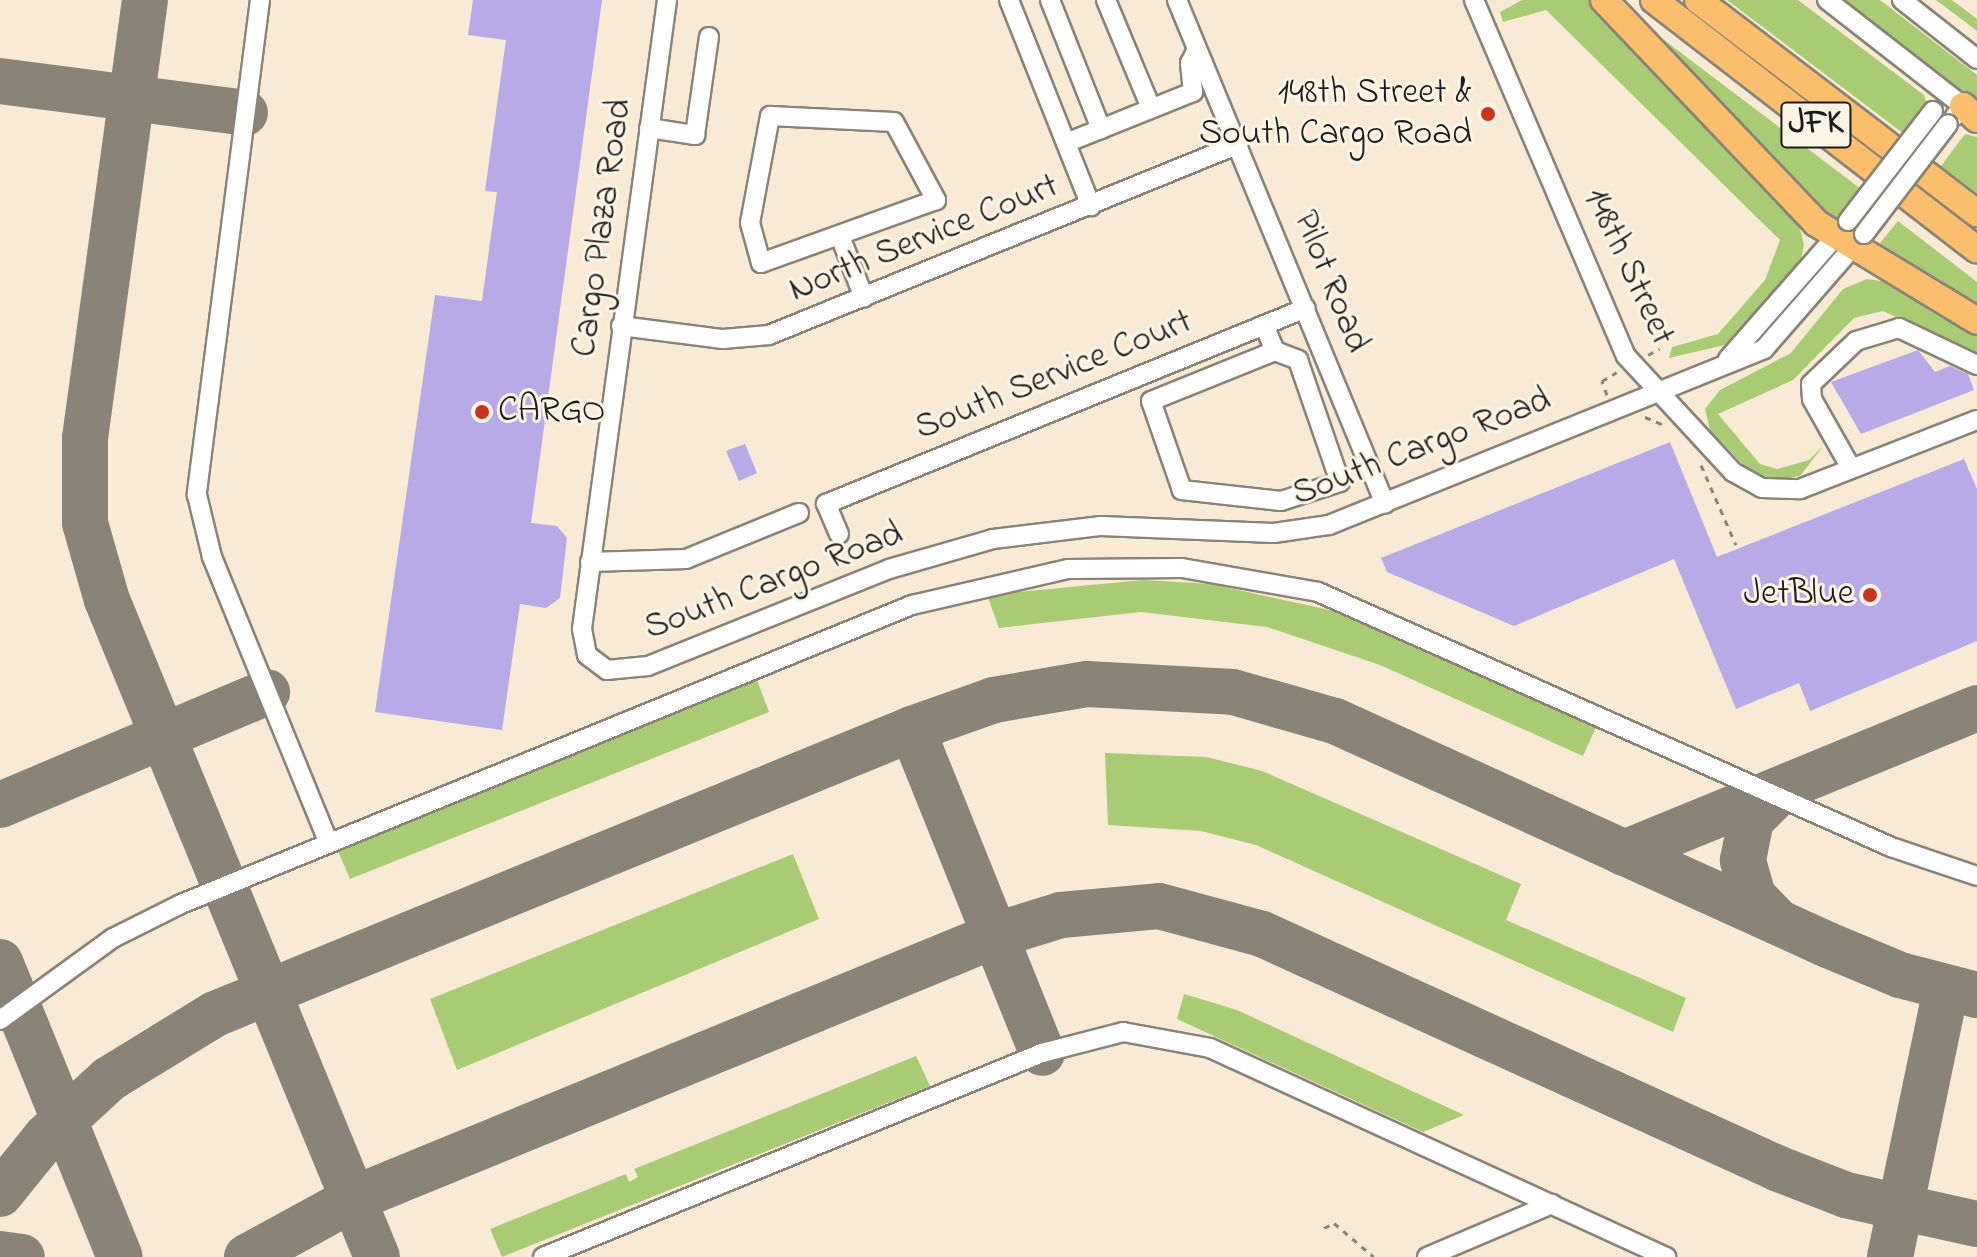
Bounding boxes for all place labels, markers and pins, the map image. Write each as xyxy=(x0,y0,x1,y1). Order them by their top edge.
place label: 148th Street & South Cargo Road xyxy=(1199,71,1472,156)
marker: 148th Street & South Cargo Road xyxy=(1479,105,1497,123)
place label: CARGO xyxy=(498,390,605,434)
marker: CARGO xyxy=(473,403,491,421)
place label: JetBlue xyxy=(1743,573,1854,617)
marker: JetBlue xyxy=(1861,586,1879,604)

